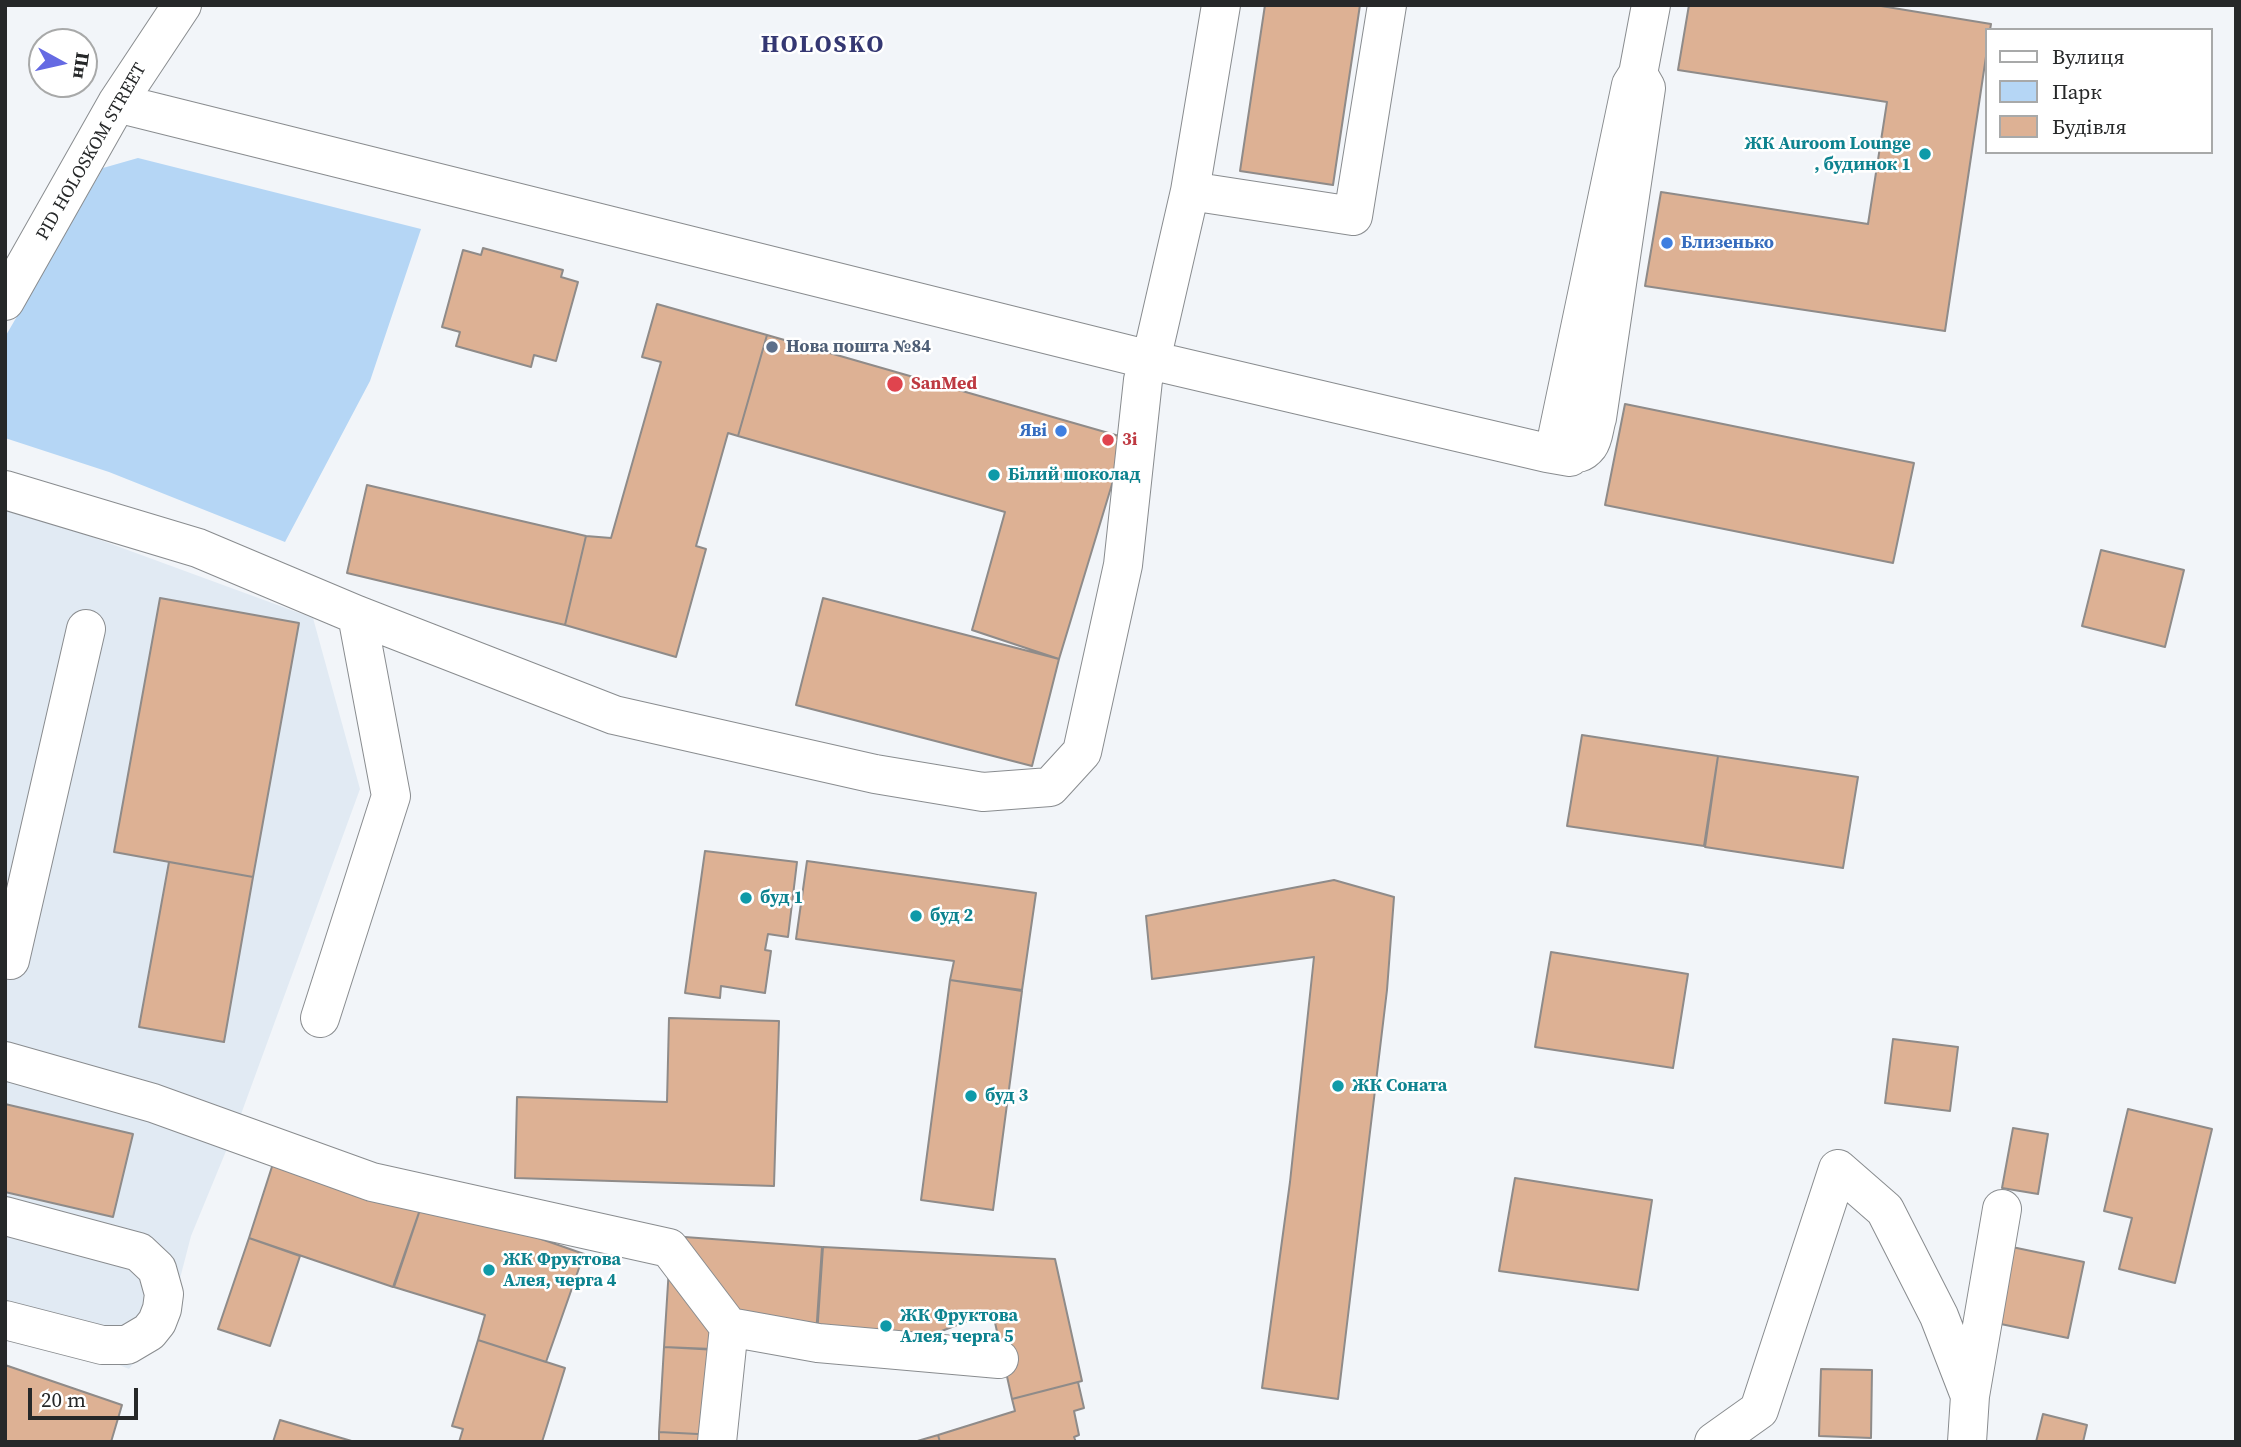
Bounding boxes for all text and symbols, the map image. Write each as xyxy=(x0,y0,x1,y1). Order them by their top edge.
north arrow xyxy=(28,28,98,98)
legend xyxy=(1986,28,2213,154)
district label: HOLOSKO xyxy=(762,32,884,60)
text: Вулиця xyxy=(2052,42,2125,71)
text: Пн xyxy=(67,51,97,81)
street label: PID HOLOSKOM STREET xyxy=(32,60,152,244)
text: Парк xyxy=(2052,77,2102,106)
text: Будівля xyxy=(2052,112,2127,141)
place label: ЖК Auroom Lounge , будинок 1 xyxy=(1744,133,1911,176)
marker: ЖК Auroom Lounge , будинок 1 xyxy=(1917,146,1933,162)
place label: Близенько xyxy=(1681,232,1774,254)
marker: Близенько xyxy=(1659,235,1675,251)
place label: Нова пошта №84 xyxy=(786,336,931,358)
marker: Нова пошта №84 xyxy=(764,339,780,355)
place label: SanMed xyxy=(911,373,977,395)
marker: SanMed xyxy=(885,374,905,394)
place label: Яві xyxy=(1019,420,1047,442)
marker: Яві xyxy=(1053,423,1069,439)
place label: 3i xyxy=(1122,429,1137,451)
marker: 3i xyxy=(1100,432,1116,448)
place label: Білий шоколад xyxy=(1008,464,1141,486)
marker: Білий шоколад xyxy=(986,467,1002,483)
place label: буд 1 xyxy=(760,887,803,909)
marker: буд 1 xyxy=(738,890,754,906)
place label: буд 2 xyxy=(930,905,973,927)
marker: буд 2 xyxy=(908,908,924,924)
place label: ЖК Соната xyxy=(1352,1075,1447,1097)
marker: ЖК Соната xyxy=(1330,1078,1346,1094)
place label: буд 3 xyxy=(985,1085,1028,1107)
marker: буд 3 xyxy=(963,1088,979,1104)
place label: ЖК Фруктова Алея, черга 4 xyxy=(503,1249,621,1292)
marker: ЖК Фруктова Алея, черга 4 xyxy=(481,1262,497,1278)
place label: ЖК Фруктова Алея, черга 5 xyxy=(900,1305,1018,1348)
marker: ЖК Фруктова Алея, черга 5 xyxy=(878,1318,894,1334)
scale bar xyxy=(32,1374,142,1418)
text: 20 m xyxy=(41,1385,86,1414)

